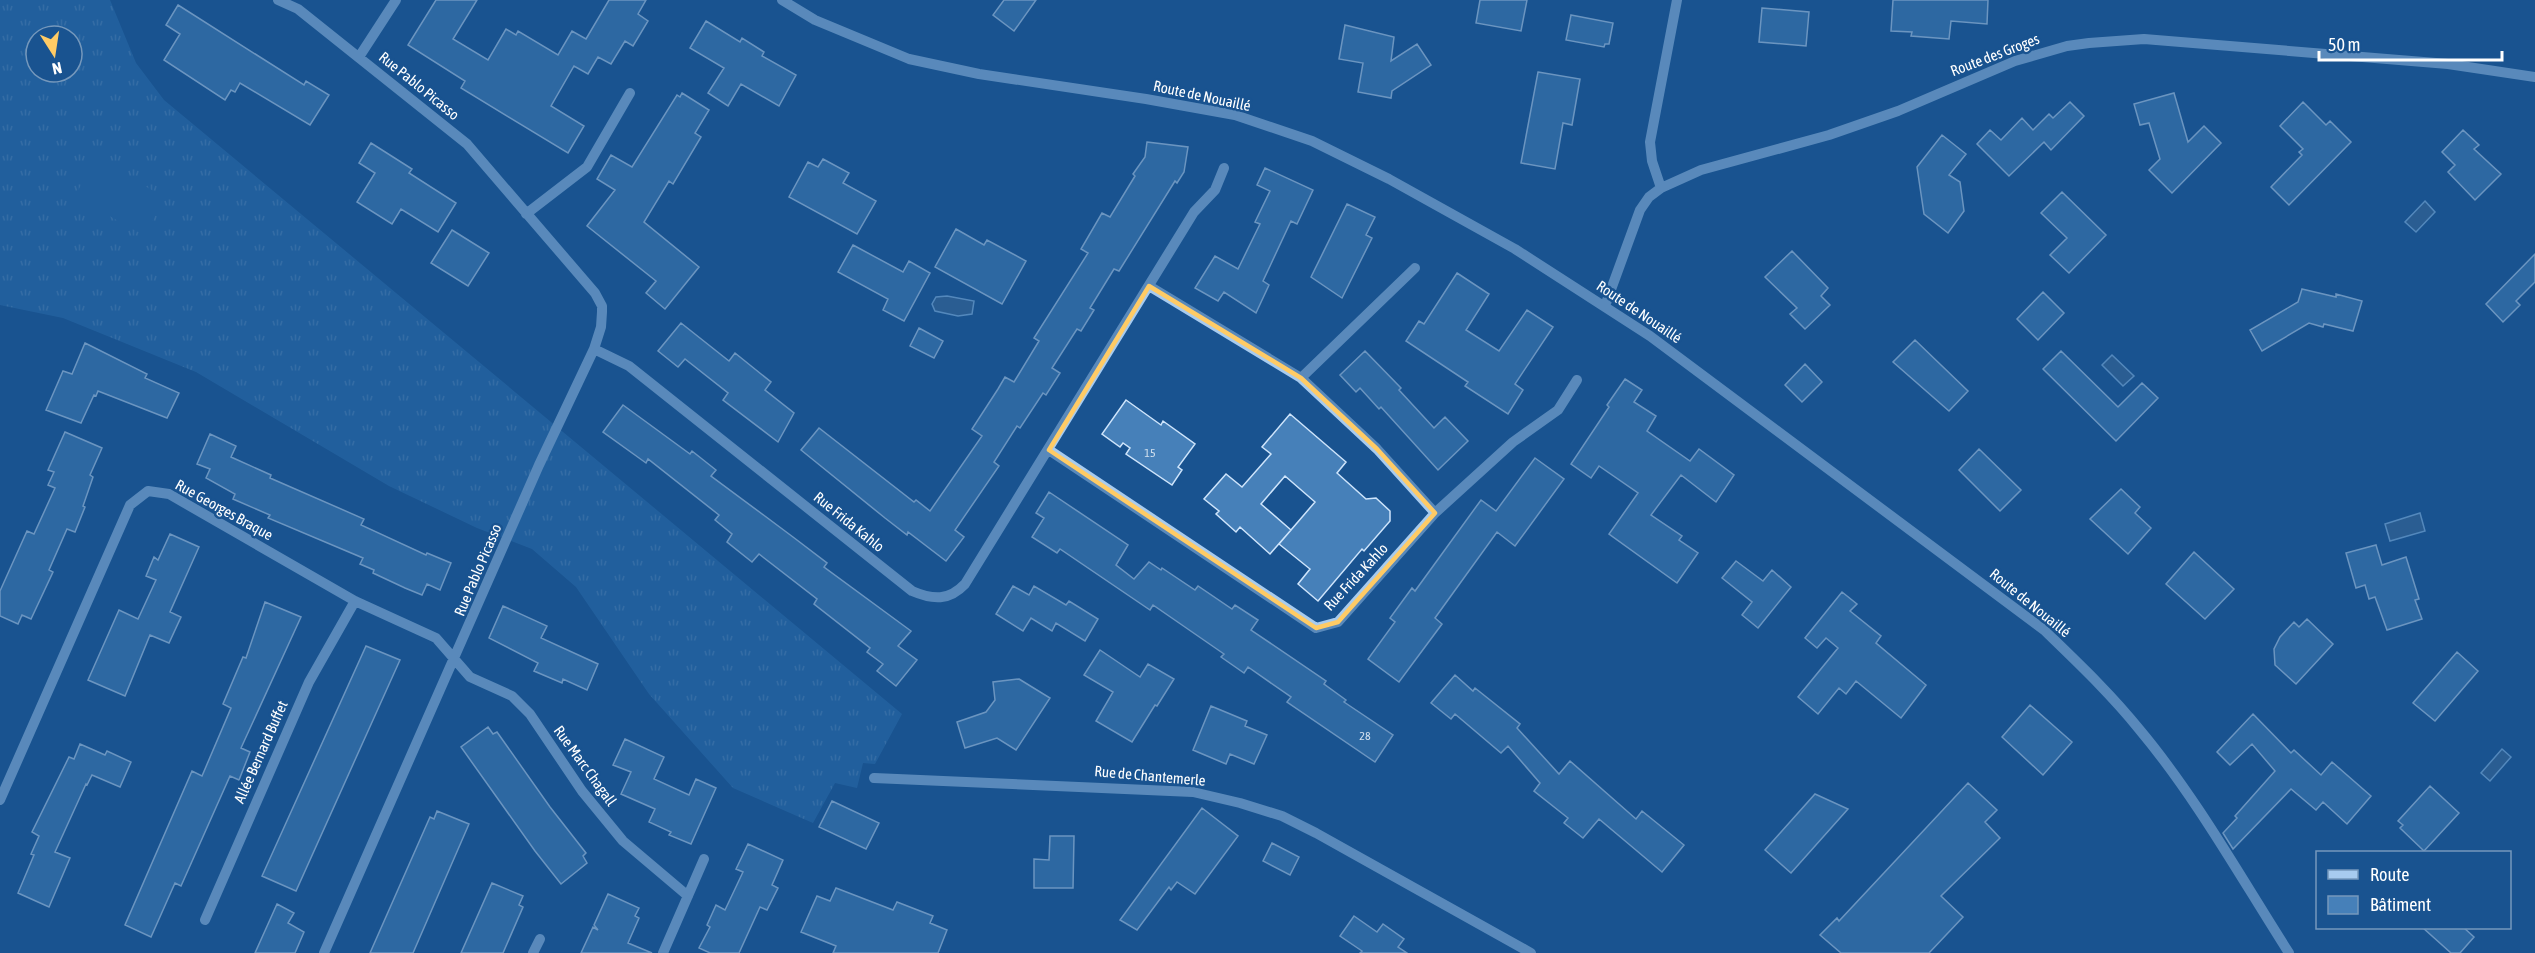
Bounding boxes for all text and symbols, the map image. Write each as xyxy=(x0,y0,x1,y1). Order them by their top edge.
north arrow xyxy=(24,24,84,84)
scale bar xyxy=(2319,24,2502,62)
street label: Route des Groges xyxy=(1948,30,2042,79)
text: 50 m xyxy=(2328,34,2360,55)
street label: Rue Pablo Picasso xyxy=(376,48,463,123)
text: N xyxy=(51,59,64,78)
street label: Route de Nouaillé xyxy=(1152,77,1252,114)
street label: Route de Nouaillé xyxy=(1593,277,1685,346)
house number: 15 xyxy=(1144,446,1156,460)
street label: Rue Georges Braque xyxy=(172,476,276,544)
street label: Rue Frida Kahlo xyxy=(811,488,888,555)
street label: Rue Pablo Picasso xyxy=(451,521,505,618)
street label: Rue Frida Kahlo xyxy=(1320,540,1391,614)
street label: Route de Nouaillé xyxy=(1986,565,2074,640)
street label: Allée Bernard Buffet xyxy=(230,698,291,806)
street label: Rue Marc Chagall xyxy=(551,722,620,809)
house number: 28 xyxy=(1359,729,1371,743)
street label: Rue de Chantemerle xyxy=(1094,762,1207,789)
legend xyxy=(2316,851,2511,929)
text: Route xyxy=(2370,864,2409,885)
text: Bâtiment xyxy=(2370,894,2431,915)

